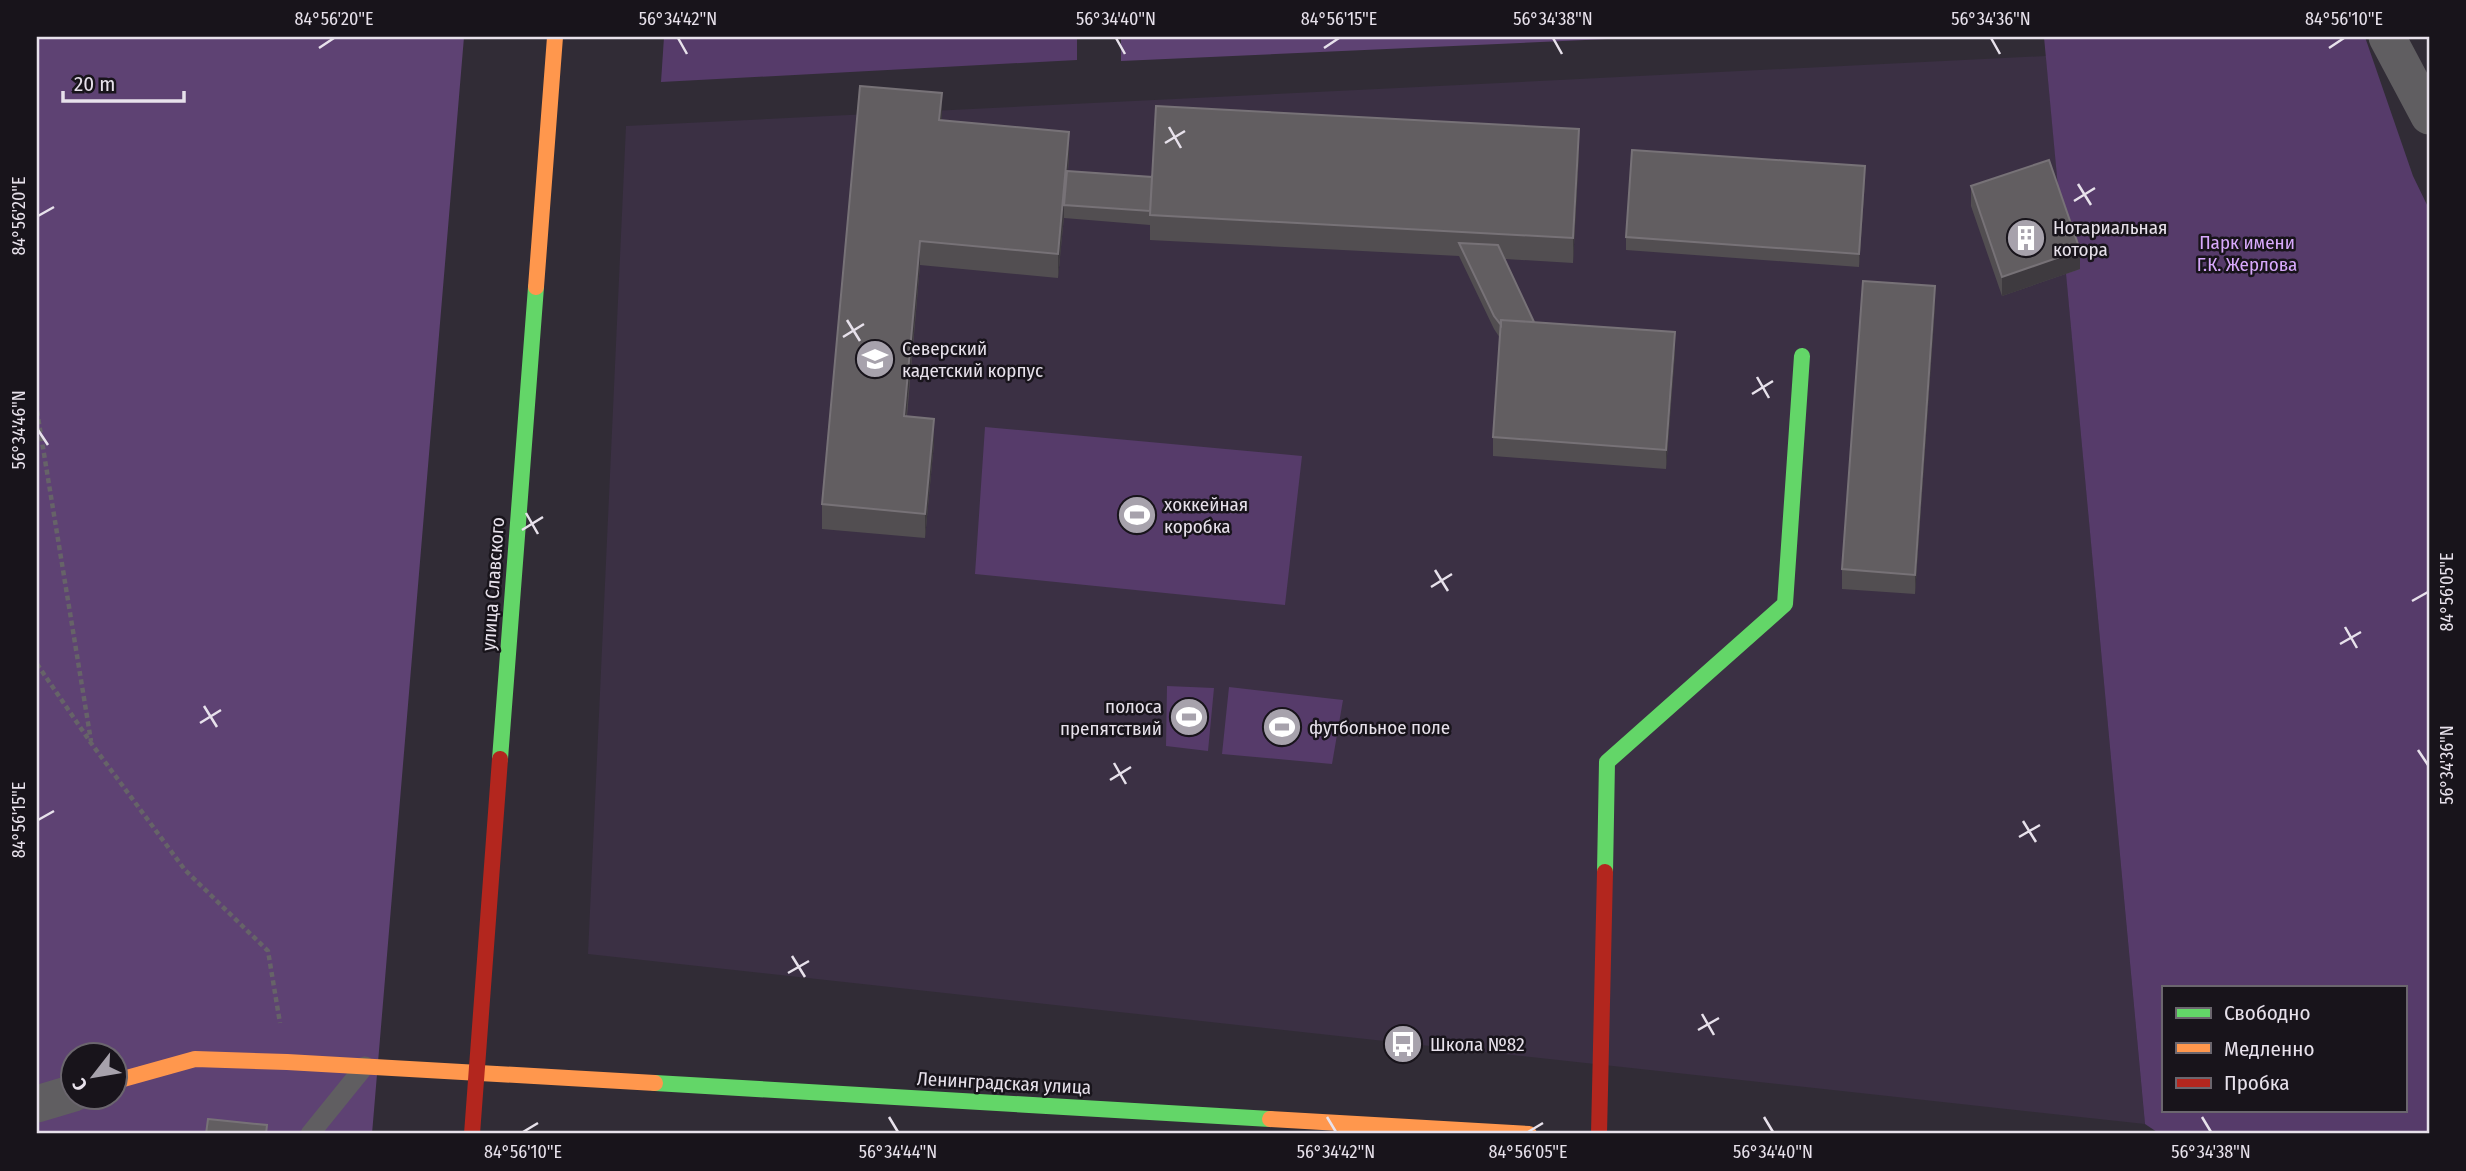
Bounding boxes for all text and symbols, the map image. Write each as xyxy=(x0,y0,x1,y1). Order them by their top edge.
text: 84°56'20"E xyxy=(294,8,374,30)
text: 56°34'42"N xyxy=(639,8,717,30)
text: 56°34'40"N xyxy=(1076,8,1156,30)
text: 84°56'15"E xyxy=(1301,8,1377,30)
text: 56°34'38"N xyxy=(1513,8,1593,30)
text: 56°34'36"N xyxy=(1951,8,2031,30)
text: 84°56'10"E xyxy=(2305,8,2383,30)
scale bar xyxy=(63,60,184,104)
text: 20 m xyxy=(74,71,115,97)
text: 84°56'20"E xyxy=(8,176,30,256)
place label: Нотариальная котора xyxy=(2053,216,2167,261)
building icon: Нотариальная котора xyxy=(2005,217,2047,259)
park label: Парк имени Г.К. Жерлова xyxy=(2197,231,2297,276)
place label: Северский кадетский корпус xyxy=(902,337,1043,382)
school or university icon: Северский кадетский корпус xyxy=(854,338,896,380)
text: 56°34'46"N xyxy=(8,390,30,470)
place label: хоккейная коробка xyxy=(1164,493,1248,538)
sports icon: хоккейная коробка xyxy=(1116,494,1158,536)
street label: улица Славского xyxy=(477,516,509,652)
text: 84°56'05"E xyxy=(2436,553,2458,631)
place label: полоса препятствий xyxy=(1060,695,1162,740)
sports icon: полоса препятствий xyxy=(1168,696,1210,738)
sports icon: футбольное поле xyxy=(1261,706,1303,748)
place label: футбольное поле xyxy=(1309,716,1450,739)
text: 56°34'36"N xyxy=(2436,725,2458,805)
text: 84°56'15"E xyxy=(8,782,30,858)
legend xyxy=(2162,986,2406,1112)
text: Свободно xyxy=(2224,1000,2310,1026)
bus stop icon: Школа №82 xyxy=(1382,1023,1424,1065)
place label: Школа №82 xyxy=(1430,1033,1525,1056)
text: Медленно xyxy=(2224,1036,2314,1062)
north arrow xyxy=(60,1042,130,1112)
street label: Ленинградская улица xyxy=(916,1067,1092,1099)
text: Пробка xyxy=(2224,1070,2290,1096)
text: С xyxy=(67,1074,92,1095)
text: 84°56'10"E xyxy=(484,1141,562,1163)
text: 56°34'44"N xyxy=(859,1141,937,1163)
text: 56°34'42"N xyxy=(1297,1141,1375,1163)
text: 84°56'05"E xyxy=(1489,1141,1567,1163)
text: 56°34'40"N xyxy=(1733,1141,1813,1163)
text: 56°34'38"N xyxy=(2171,1141,2251,1163)

